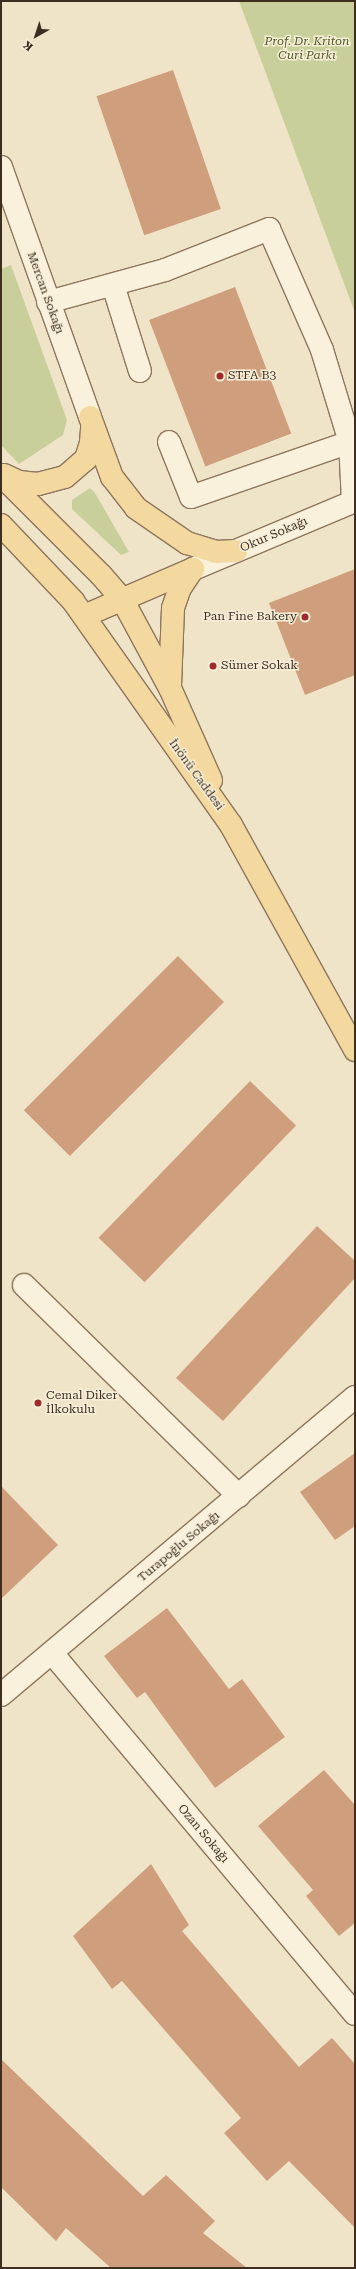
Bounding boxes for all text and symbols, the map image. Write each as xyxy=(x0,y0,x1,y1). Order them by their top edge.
north arrow xyxy=(16,16,56,56)
park label: Prof. Dr. Kriton Curi Parkı xyxy=(265,35,349,63)
text: K xyxy=(21,38,36,53)
street label: Mercan Sokağı xyxy=(24,250,66,336)
place label: STFA B3 xyxy=(228,369,276,383)
marker: STFA B3 xyxy=(215,371,225,381)
street label: Okur Sokağı xyxy=(238,514,310,556)
place label: Pan Fine Bakery xyxy=(203,610,297,624)
marker: Pan Fine Bakery xyxy=(300,612,310,622)
place label: Sümer Sokak xyxy=(221,659,298,673)
marker: Sümer Sokak xyxy=(208,661,218,671)
street label: İnönü Caddesi xyxy=(165,737,227,813)
place label: Cemal Diker İlkokulu xyxy=(46,1389,117,1417)
marker: Cemal Diker İlkokulu xyxy=(33,1398,43,1408)
street label: Turapoğlu Sokağı xyxy=(135,1509,223,1585)
street label: Ozan Sokağı xyxy=(174,1802,232,1866)

